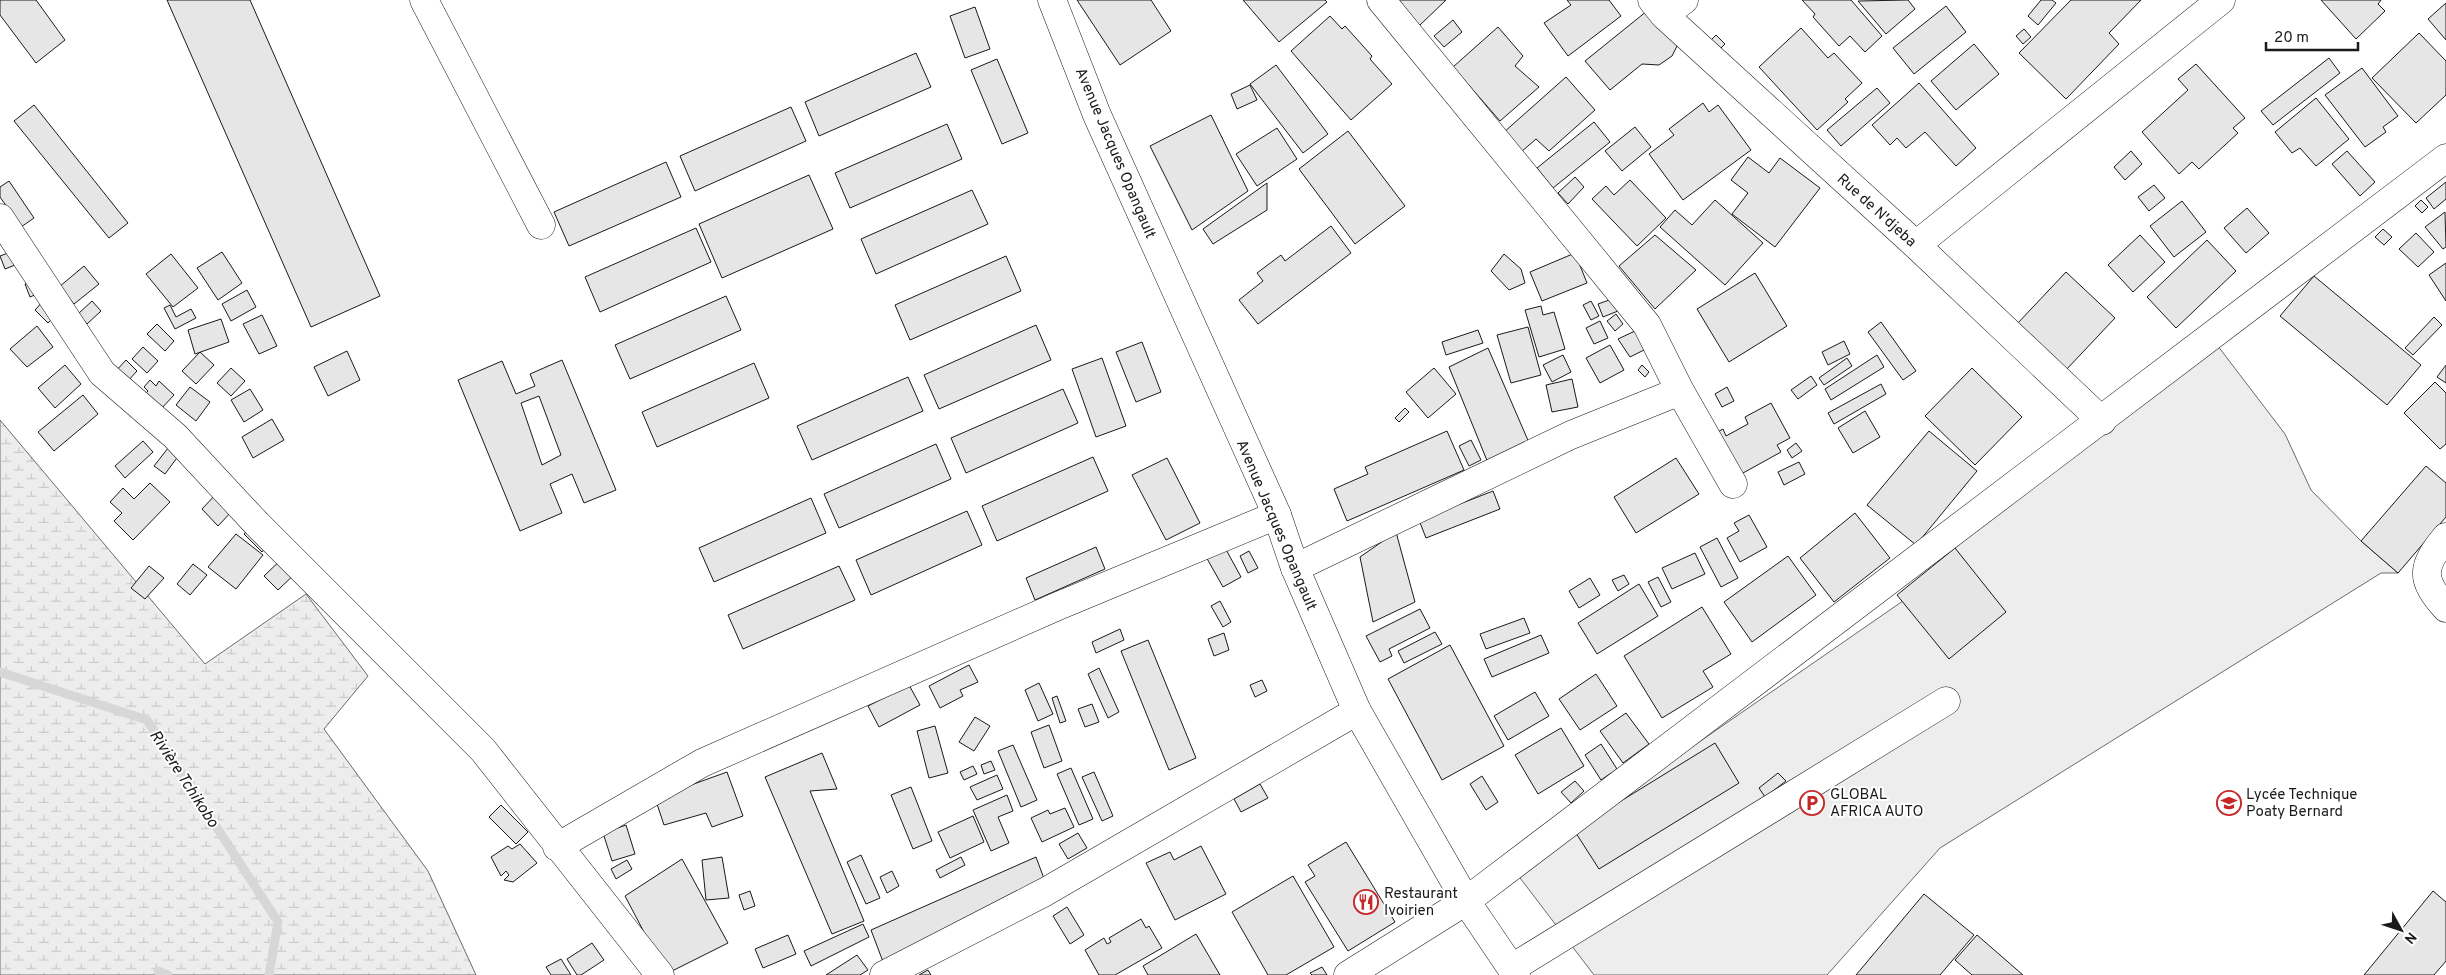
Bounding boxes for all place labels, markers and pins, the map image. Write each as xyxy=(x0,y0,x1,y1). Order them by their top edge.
place label: GLOBAL AFRICA AUTO xyxy=(1830,786,1923,822)
place label: Lycée Technique Poaty Bernard xyxy=(2246,786,2357,822)
parking icon: GLOBAL AFRICA AUTO xyxy=(1799,790,1825,816)
school or university icon: Lycée Technique Poaty Bernard xyxy=(2216,790,2242,816)
place label: Restaurant Ivoirien xyxy=(1384,885,1458,921)
restaurant icon: Restaurant Ivoirien xyxy=(1353,889,1379,915)

